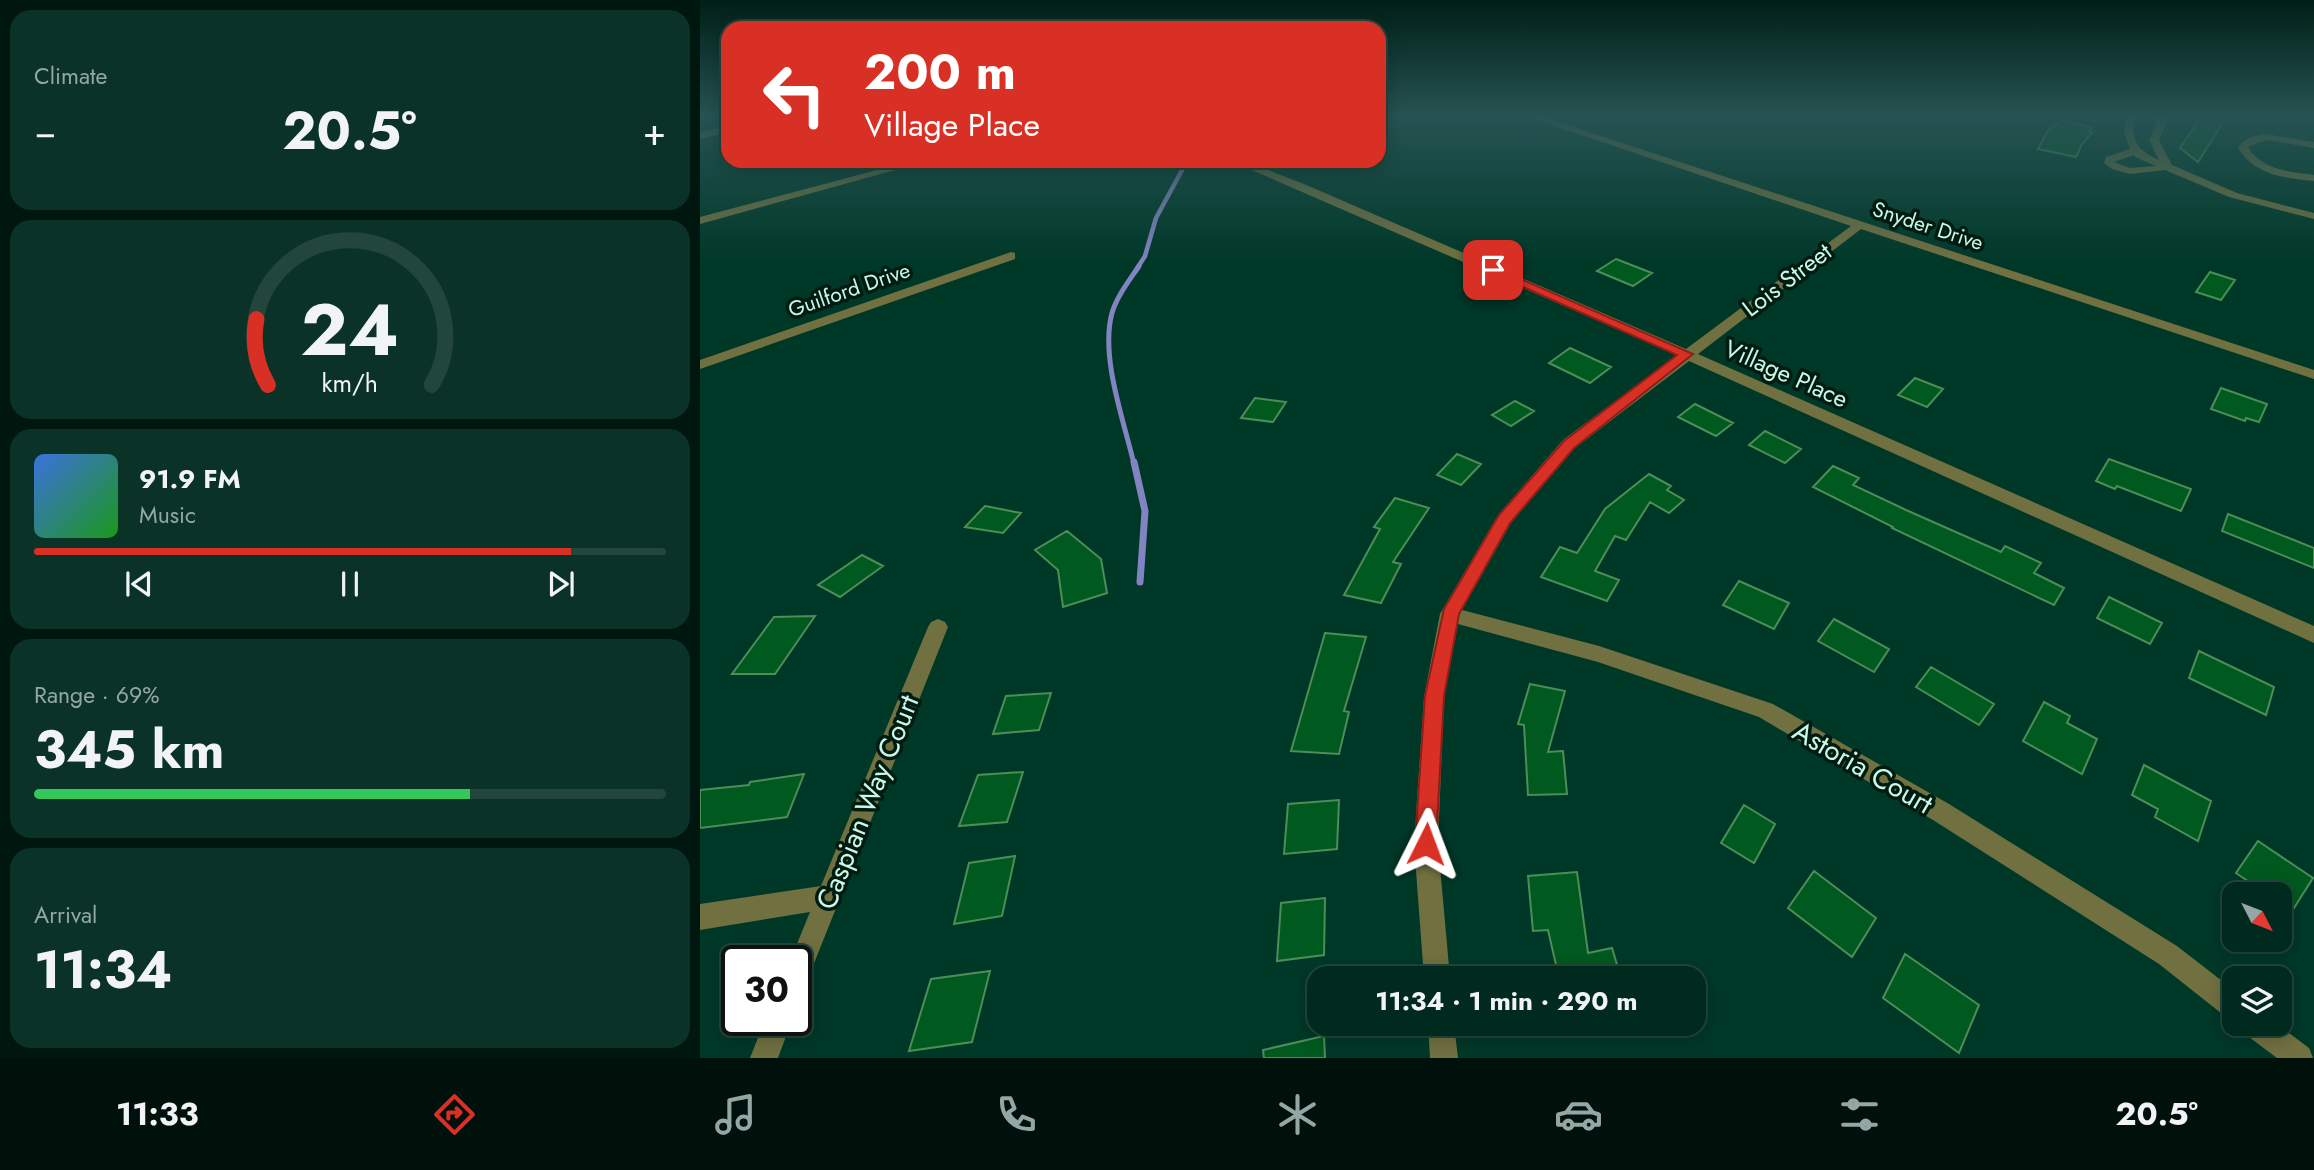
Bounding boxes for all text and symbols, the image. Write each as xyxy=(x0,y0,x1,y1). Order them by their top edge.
text: 200 m xyxy=(864,37,1016,107)
icon: left xyxy=(749,49,840,140)
text: Climate xyxy=(34,59,107,93)
text: 20.5° xyxy=(282,93,417,169)
text: Village Place xyxy=(864,102,1040,148)
text: − xyxy=(34,104,56,159)
text: + xyxy=(643,104,666,159)
street label: Snyder Drive xyxy=(1869,194,1987,258)
street label: Lois Street xyxy=(1735,234,1839,325)
pin xyxy=(1463,240,1523,300)
icon: arrive xyxy=(1474,251,1512,289)
street label: Guilford Drive xyxy=(784,255,914,325)
text: 24 xyxy=(301,278,399,383)
street label: Village Place xyxy=(1719,331,1854,416)
text: km/h xyxy=(322,365,378,401)
text: 91.9 FM xyxy=(139,460,241,498)
text: Music xyxy=(139,498,196,532)
icon: previous xyxy=(120,565,158,603)
icon: pause xyxy=(331,565,369,603)
icon: next xyxy=(542,565,580,603)
text: Range · 69% xyxy=(34,678,159,712)
street label: Caspian Way Court xyxy=(806,688,929,916)
street label: Astoria Court xyxy=(1785,711,1941,824)
text: 345 km xyxy=(34,712,224,788)
position arrow xyxy=(1389,807,1463,881)
north arrow xyxy=(2222,882,2292,952)
map controls xyxy=(2222,882,2292,1036)
text: Arrival xyxy=(34,898,97,932)
text: 11:34 xyxy=(34,932,172,1008)
speed limit sign: 30 xyxy=(721,945,812,1036)
button: layers xyxy=(2222,966,2292,1036)
text: 11:34 · 1 min · 290 m xyxy=(1375,982,1638,1020)
icon: directions xyxy=(430,1090,479,1139)
icon: music xyxy=(711,1090,760,1139)
icon: phone xyxy=(992,1090,1041,1139)
icon: climate xyxy=(1273,1090,1322,1139)
icon: car xyxy=(1554,1090,1603,1139)
icon: filters xyxy=(1835,1090,1884,1139)
text: 11:33 xyxy=(116,1091,199,1137)
text: 20.5° xyxy=(2115,1091,2198,1137)

